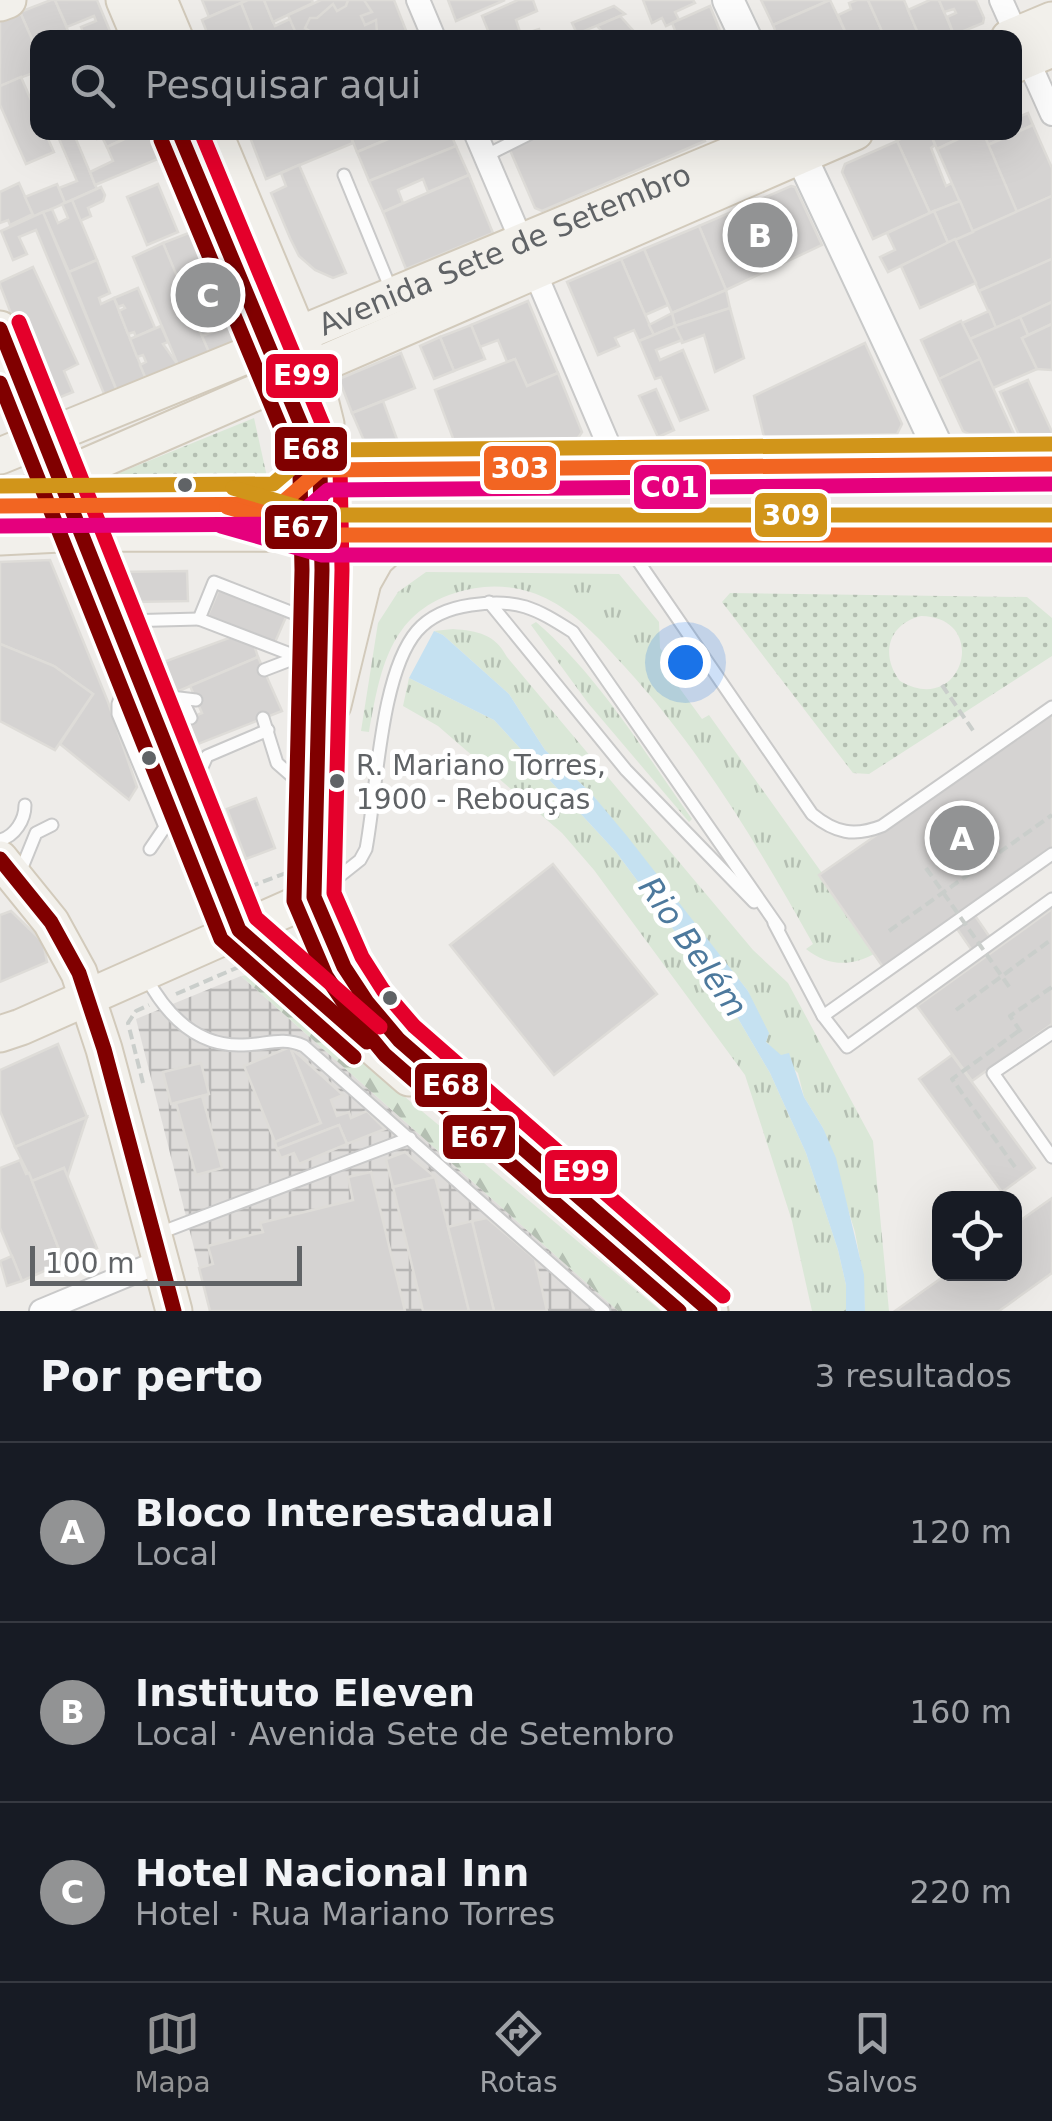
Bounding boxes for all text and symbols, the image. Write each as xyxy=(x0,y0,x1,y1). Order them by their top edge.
search box xyxy=(30,30,1022,140)
icon: search xyxy=(65,58,120,113)
text: Pesquisar aqui xyxy=(145,63,421,107)
street label: Avenida Sete de Setembro xyxy=(313,156,696,342)
pin: B xyxy=(728,198,792,272)
pin: C xyxy=(176,258,240,332)
line badge: E99 xyxy=(264,352,340,400)
text: E99 xyxy=(273,359,331,392)
line badge: E68 xyxy=(273,425,349,473)
text: E68 xyxy=(282,433,340,466)
line badge: 303 xyxy=(482,444,558,492)
text: 303 xyxy=(491,452,549,485)
line badge: C01 xyxy=(632,463,708,511)
text: C01 xyxy=(640,471,700,504)
unlabelled marker xyxy=(175,475,195,495)
line badge: 309 xyxy=(753,491,829,539)
text: 309 xyxy=(762,499,820,532)
line badge: E67 xyxy=(263,503,339,551)
text: E67 xyxy=(272,511,330,544)
your location xyxy=(660,637,711,688)
unlabelled marker xyxy=(139,748,159,768)
place label: R. Mariano Torres, 1900 - Rebouças xyxy=(356,749,606,816)
marker: R. Mariano Torres, 1900 - Rebouças xyxy=(327,771,347,791)
pin: A xyxy=(930,800,994,876)
water label: Rio Belém xyxy=(631,870,755,1024)
unlabelled marker xyxy=(380,988,400,1008)
line badge: E68 xyxy=(413,1061,489,1109)
text: E68 xyxy=(422,1069,480,1102)
line badge: E67 xyxy=(441,1113,517,1161)
text: E67 xyxy=(450,1121,508,1154)
line badge: E99 xyxy=(543,1148,619,1196)
text: E99 xyxy=(552,1155,610,1188)
map controls xyxy=(932,1191,1022,1281)
button: locate xyxy=(932,1191,1022,1281)
scale bar xyxy=(30,1241,302,1286)
text: 100 m xyxy=(45,1247,135,1280)
text: Por perto xyxy=(40,1352,263,1401)
text: 3 resultados xyxy=(815,1357,1012,1395)
text: Bloco Interestadual xyxy=(135,1491,554,1535)
text: A xyxy=(60,1513,85,1551)
text: 120 m xyxy=(910,1513,1012,1551)
text: Local xyxy=(135,1535,218,1573)
text: Instituto Eleven xyxy=(135,1671,475,1715)
text: B xyxy=(60,1693,85,1731)
text: 160 m xyxy=(910,1693,1012,1731)
text: Local · Avenida Sete de Setembro xyxy=(135,1715,675,1753)
text: Hotel Nacional Inn xyxy=(135,1851,529,1895)
text: C xyxy=(61,1873,84,1911)
text: 220 m xyxy=(910,1873,1012,1911)
text: Hotel · Rua Mariano Torres xyxy=(135,1895,555,1933)
tab: Mapa xyxy=(134,2006,211,2099)
tab: Rotas xyxy=(480,2006,558,2099)
tab: Salvos xyxy=(827,2006,918,2099)

